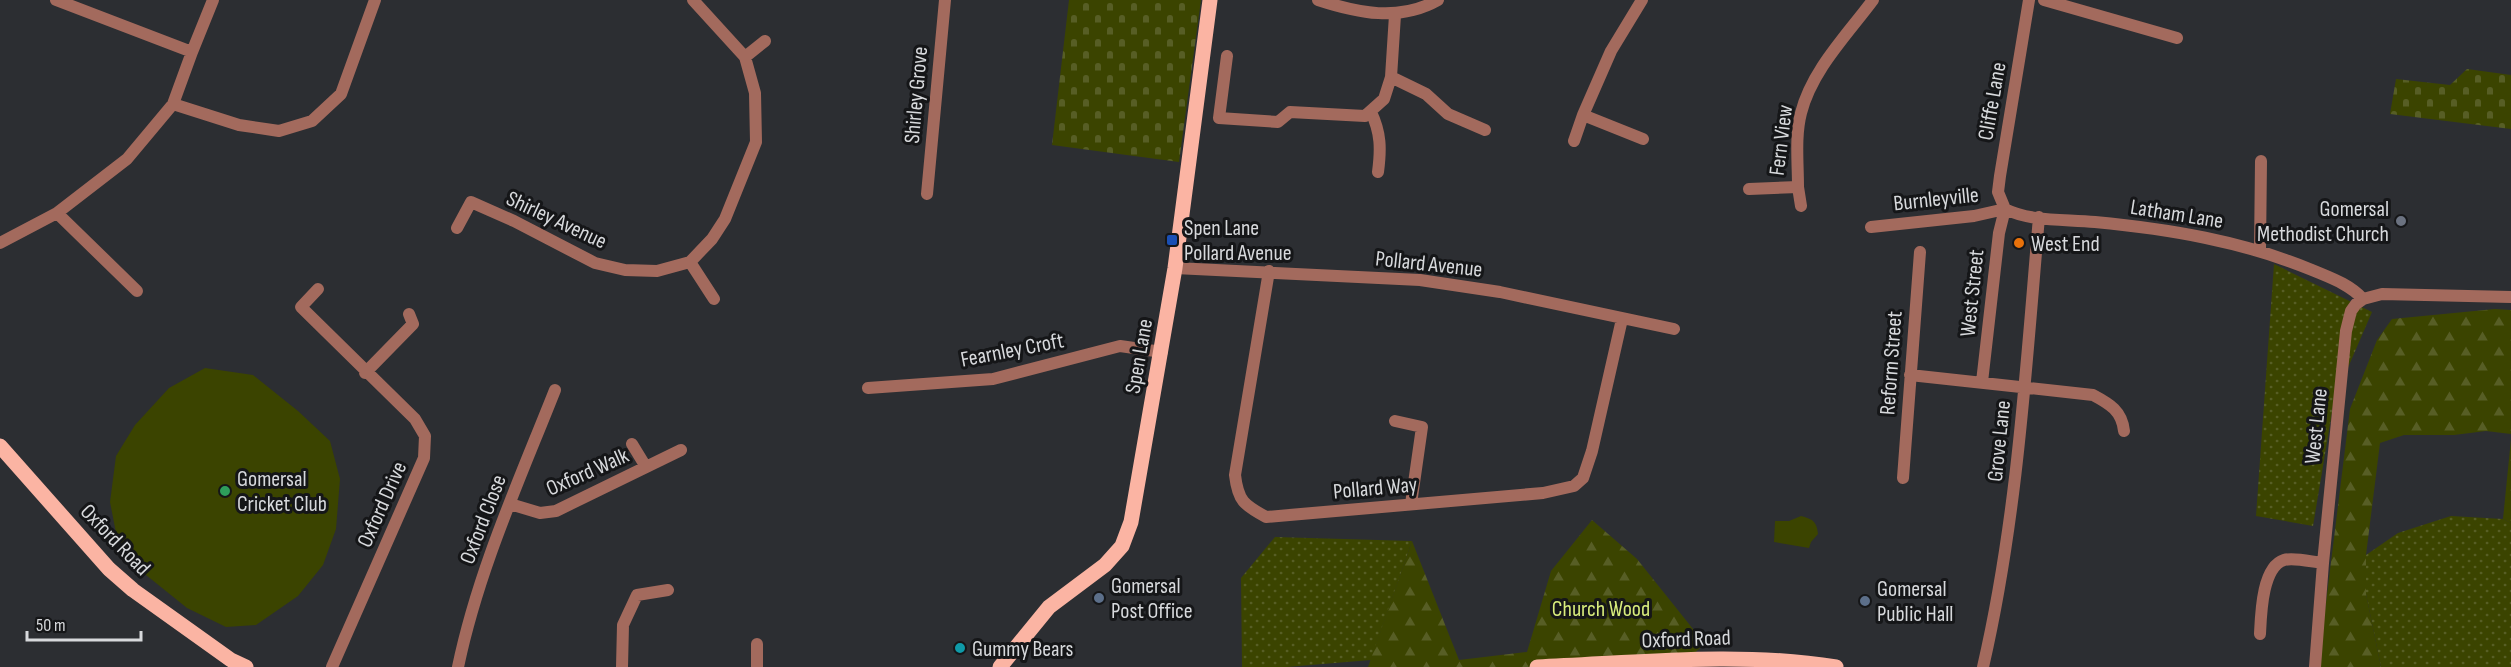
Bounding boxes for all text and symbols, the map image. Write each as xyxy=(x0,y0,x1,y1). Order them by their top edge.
street label: Shirley Grove xyxy=(899,46,934,145)
street label: Cliffe Lane xyxy=(1972,60,2013,142)
street label: Fern View xyxy=(1764,103,1799,177)
street label: Burnleyville xyxy=(1892,182,1980,217)
street label: Shirley Avenue xyxy=(502,185,611,255)
street label: Latham Lane xyxy=(2128,194,2225,235)
place label: Gomersal Methodist Church xyxy=(2257,196,2389,248)
marker: Gomersal Methodist Church xyxy=(2394,214,2408,228)
place label: Spen Lane Pollard Avenue xyxy=(1184,215,1292,267)
place label: West End xyxy=(2031,231,2100,258)
marker: Spen Lane Pollard Avenue xyxy=(1165,233,1179,247)
marker: West End xyxy=(2012,236,2026,250)
street label: Pollard Avenue xyxy=(1374,245,1484,284)
street label: West Street xyxy=(1955,248,1991,338)
street label: Reform Street xyxy=(1874,310,1909,416)
street label: Spen Lane xyxy=(1120,317,1159,396)
street label: Fearnley Croft xyxy=(958,327,1066,374)
street label: West Lane xyxy=(2299,387,2334,465)
street label: Grove Lane xyxy=(1982,399,2017,483)
street label: Oxford Walk xyxy=(542,442,634,502)
street label: Oxford Drive xyxy=(352,458,413,552)
place label: Gomersal Cricket Club xyxy=(237,466,327,518)
street label: Oxford Close xyxy=(454,471,513,568)
street label: Pollard Way xyxy=(1332,471,1419,506)
marker: Gomersal Cricket Club xyxy=(218,484,232,498)
street label: Oxford Road xyxy=(74,499,156,582)
place label: Gomersal Post Office xyxy=(1111,573,1193,625)
place label: Gomersal Public Hall xyxy=(1877,576,1953,628)
marker: Gomersal Post Office xyxy=(1092,591,1106,605)
marker: Gomersal Public Hall xyxy=(1858,594,1872,608)
park label: Church Wood xyxy=(1552,596,1650,623)
scale bar xyxy=(27,604,141,642)
text: 50 m xyxy=(36,615,66,636)
street label: Oxford Road xyxy=(1641,624,1731,655)
place label: Gummy Bears xyxy=(972,636,1073,663)
marker: Gummy Bears xyxy=(953,641,967,655)

